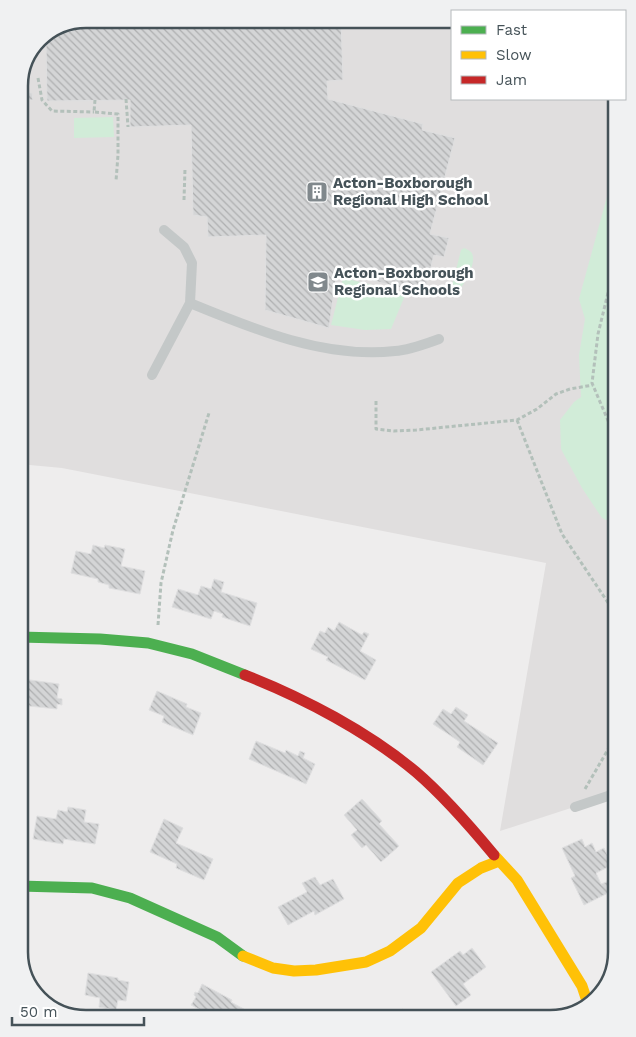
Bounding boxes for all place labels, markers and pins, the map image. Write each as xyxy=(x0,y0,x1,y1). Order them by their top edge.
place label: Acton-Boxborough Regional High School xyxy=(333,174,489,209)
building icon: Acton-Boxborough Regional High School xyxy=(305,180,329,204)
place label: Acton-Boxborough Regional Schools xyxy=(334,264,474,299)
school or university icon: Acton-Boxborough Regional Schools xyxy=(306,270,330,294)

